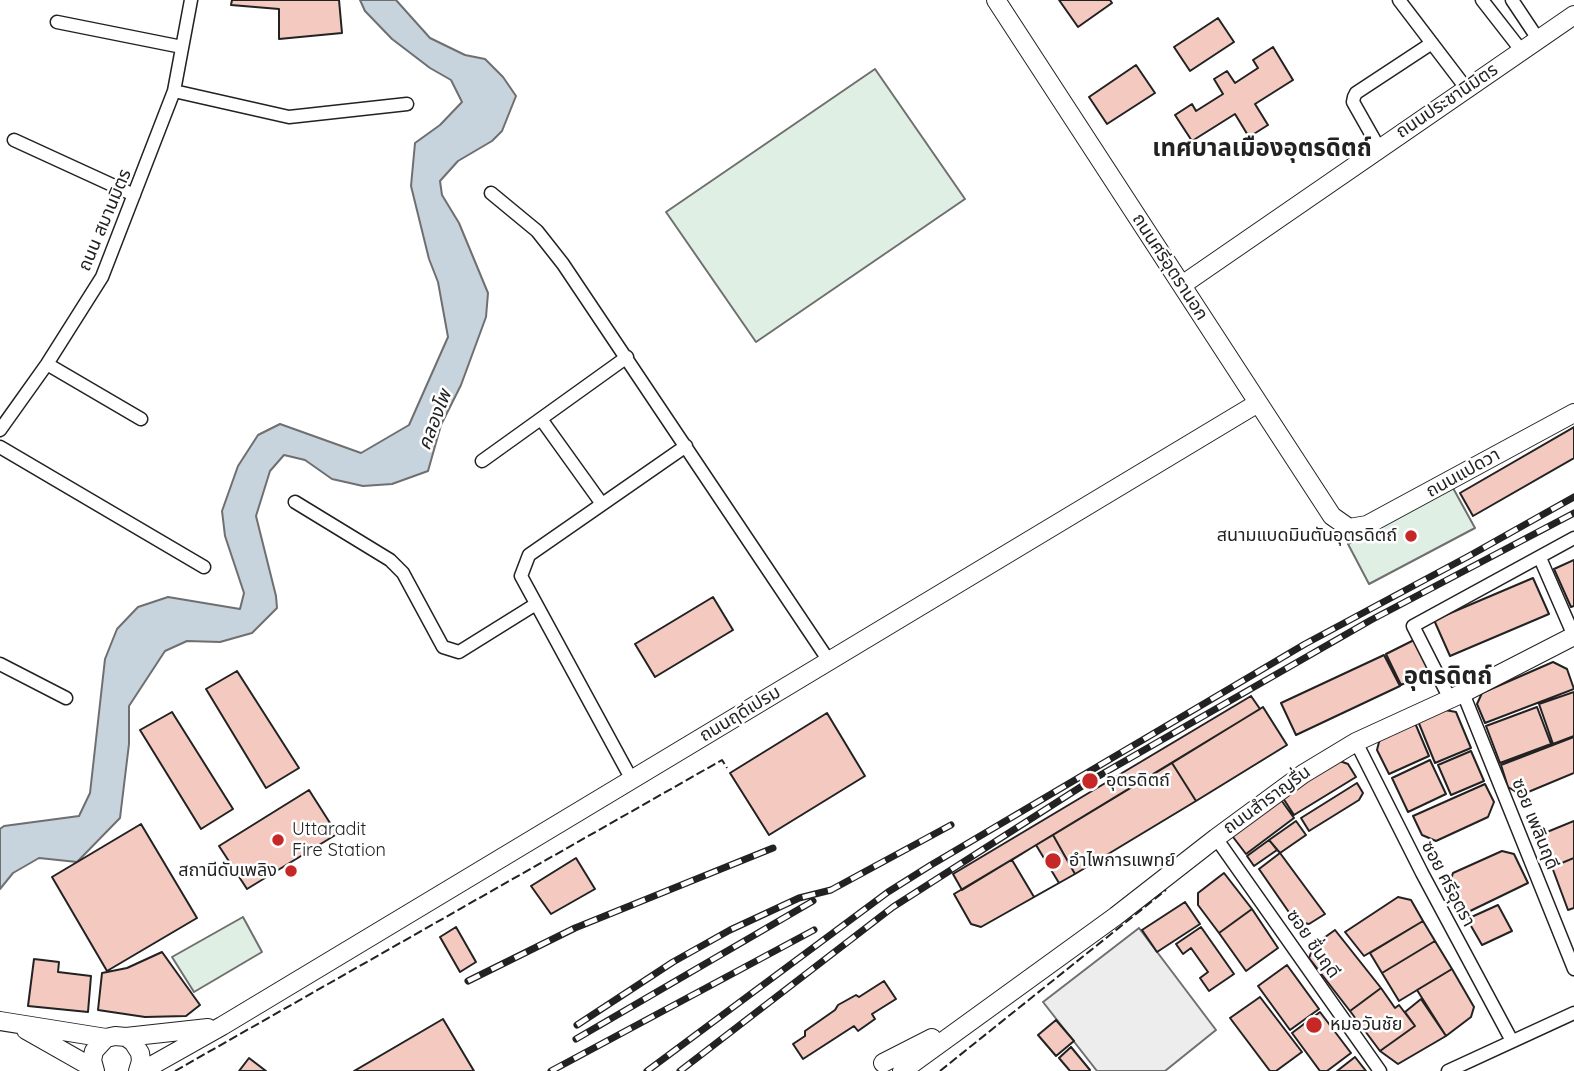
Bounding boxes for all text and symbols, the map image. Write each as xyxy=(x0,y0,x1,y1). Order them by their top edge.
street label: ถนนประชานิมิตร xyxy=(1392,59,1502,143)
district label: เทศบาลเมืองอุตรดิตถ์ xyxy=(1152,135,1372,163)
street label: ถนน สมานมิตร xyxy=(74,166,136,274)
street label: ถนนศรีอุตรานอก xyxy=(1127,210,1213,324)
water label: คลองโพ xyxy=(413,387,457,453)
street label: ถนนแปดวา xyxy=(1422,444,1504,502)
place label: สนามแบดมินตันอุตรดิตถ์ xyxy=(1217,525,1397,547)
marker: สนามแบดมินตันอุตรดิตถ์ xyxy=(1403,528,1419,544)
district label: อุตรดิตถ์ xyxy=(1404,663,1492,691)
street label: ถนนฤดีเปรม xyxy=(696,681,784,747)
street label: ถนนสำราญรื่น xyxy=(1219,761,1315,839)
place label: อุตรดิตถ์ xyxy=(1106,770,1170,792)
marker: อุตรดิตถ์ xyxy=(1080,771,1100,791)
street label: ซอย เพลินฤดี xyxy=(1507,775,1563,873)
place label: Uttaradit Fire Station xyxy=(292,819,386,862)
marker: Uttaradit Fire Station xyxy=(270,832,286,848)
street label: ซอย ศรีอุตรา xyxy=(1416,837,1480,931)
place label: อำไพการแพทย์ xyxy=(1069,850,1175,872)
marker: อำไพการแพทย์ xyxy=(1043,851,1063,871)
place label: สถานีดับเพลิง xyxy=(178,860,277,882)
marker: สถานีดับเพลิง xyxy=(283,863,299,879)
street label: ซอย ชื่นฤดี xyxy=(1282,906,1344,982)
place label: หมอวันชัย xyxy=(1330,1014,1402,1036)
marker: หมอวันชัย xyxy=(1304,1015,1324,1035)

